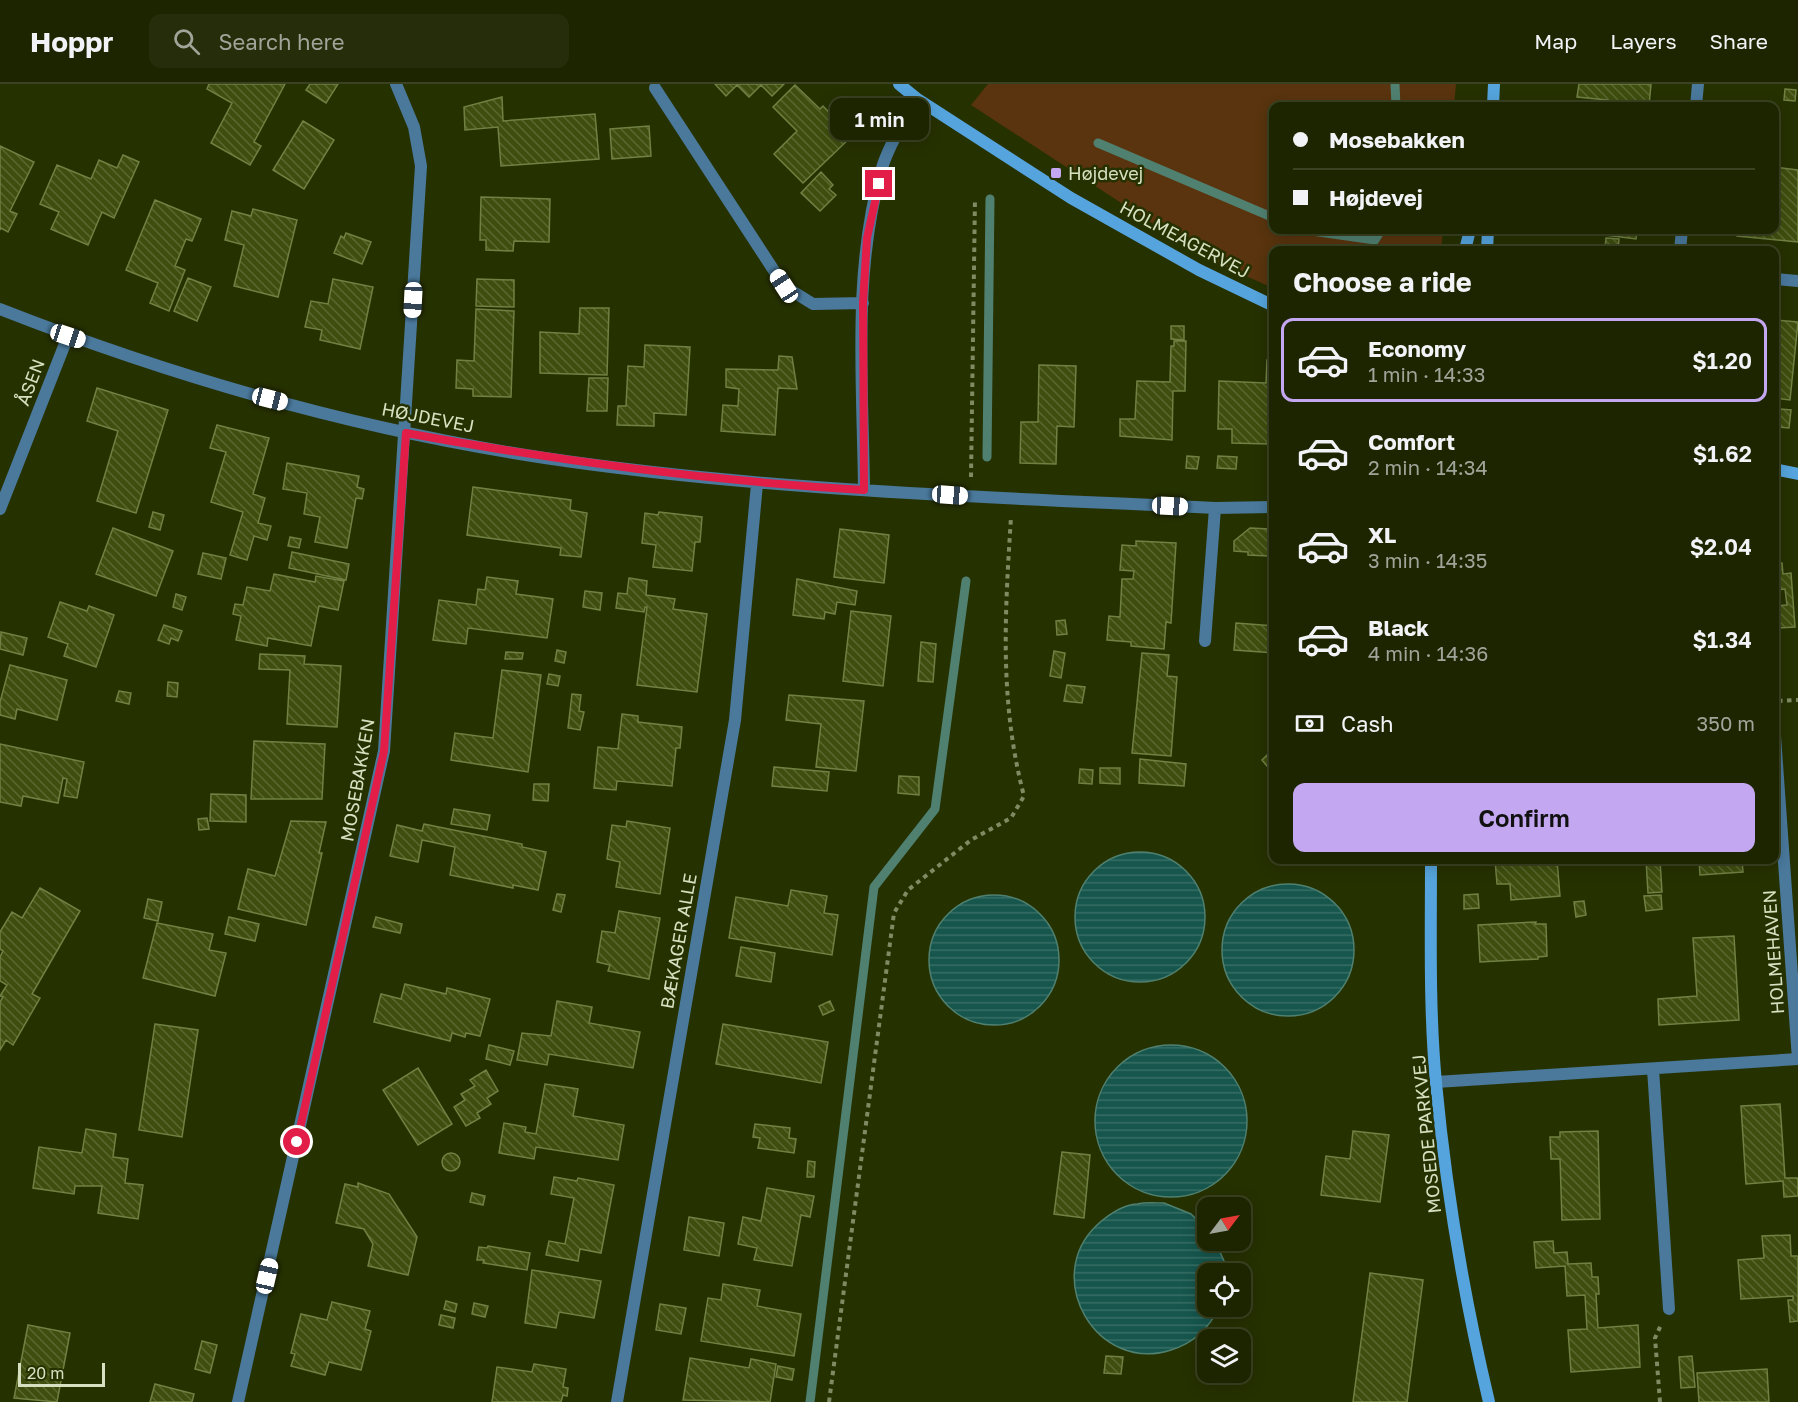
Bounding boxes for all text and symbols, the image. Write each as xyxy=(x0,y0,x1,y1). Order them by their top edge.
search box xyxy=(149,14,569,68)
text: Hoppr xyxy=(30,25,113,58)
icon: search xyxy=(170,25,203,58)
text: Search here xyxy=(218,28,345,55)
text: Map xyxy=(1534,28,1577,54)
text: Layers xyxy=(1610,28,1677,54)
text: Share xyxy=(1710,28,1768,54)
callout: 1 min xyxy=(830,97,928,139)
text: 1 min xyxy=(854,107,905,131)
text: Mosebakken xyxy=(1329,126,1465,153)
place label: Højdevej xyxy=(1068,162,1143,184)
marker: Højdevej xyxy=(1049,166,1063,180)
route end xyxy=(865,170,892,197)
text: Højdevej xyxy=(1329,184,1423,211)
street label: HOLMEAGERVEJ xyxy=(1116,195,1254,283)
car xyxy=(767,266,801,306)
text: Choose a ride xyxy=(1293,266,1472,298)
car xyxy=(403,282,423,318)
car xyxy=(48,322,88,350)
icon: car xyxy=(1296,333,1350,387)
text: Economy xyxy=(1368,335,1466,362)
text: $1.20 xyxy=(1692,347,1752,374)
street label: ÅSEN xyxy=(11,356,49,408)
text: 1 min · 14:33 xyxy=(1368,362,1485,386)
car xyxy=(250,386,290,412)
street label: HØJDEVEJ xyxy=(380,397,476,437)
icon: car xyxy=(1296,426,1350,480)
text: Comfort xyxy=(1368,428,1455,455)
text: $1.62 xyxy=(1693,440,1752,467)
text: 2 min · 14:34 xyxy=(1368,455,1488,479)
car xyxy=(931,485,969,505)
car xyxy=(1152,496,1188,516)
icon: car xyxy=(1296,519,1350,573)
text: XL xyxy=(1368,521,1396,548)
text: $2.04 xyxy=(1690,533,1752,560)
text: 3 min · 14:35 xyxy=(1368,548,1487,572)
icon: car xyxy=(1296,612,1350,666)
text: Black xyxy=(1368,614,1429,641)
text: $1.34 xyxy=(1692,626,1752,653)
text: 4 min · 14:36 xyxy=(1368,641,1488,665)
icon: cash xyxy=(1293,707,1326,740)
text: Cash xyxy=(1341,710,1394,737)
text: 350 m xyxy=(1697,711,1755,735)
street label: MOSEBAKKEN xyxy=(335,717,379,843)
button: Confirm xyxy=(1293,783,1755,852)
street label: BÆKAGER ALLE xyxy=(655,872,701,1010)
street label: HOLMEHAVEN xyxy=(1758,889,1788,1015)
street label: MOSEDE PARKVEJ xyxy=(1407,1053,1445,1215)
route start xyxy=(283,1128,310,1155)
north arrow xyxy=(1197,1197,1251,1251)
map controls xyxy=(1197,1197,1251,1383)
car xyxy=(254,1256,280,1296)
button: locate xyxy=(1197,1263,1251,1317)
button: layers xyxy=(1197,1329,1251,1383)
scale bar xyxy=(18,1360,105,1388)
text: 20 m xyxy=(27,1363,64,1383)

